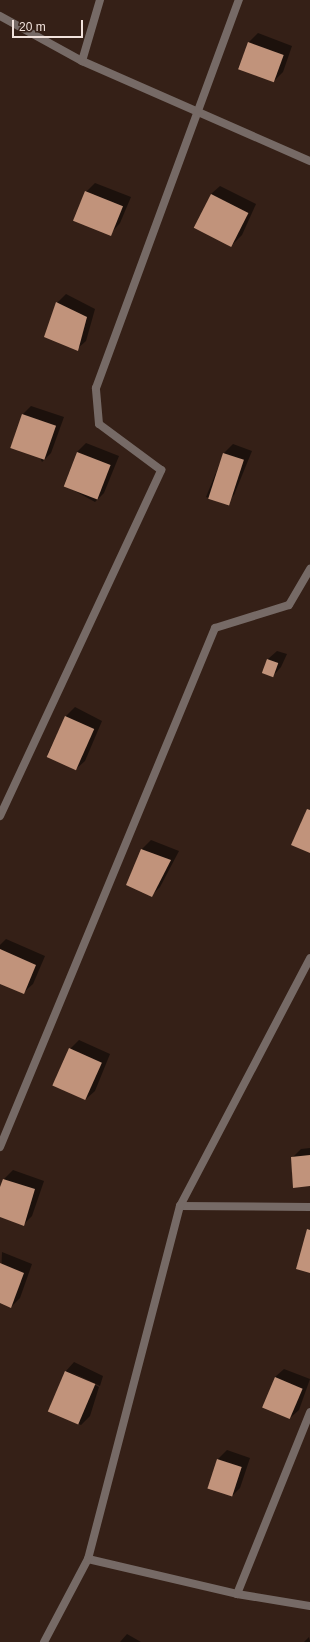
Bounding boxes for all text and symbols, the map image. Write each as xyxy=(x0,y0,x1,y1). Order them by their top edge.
scale bar xyxy=(14,12,85,38)
text: 20 m xyxy=(19,20,46,34)

